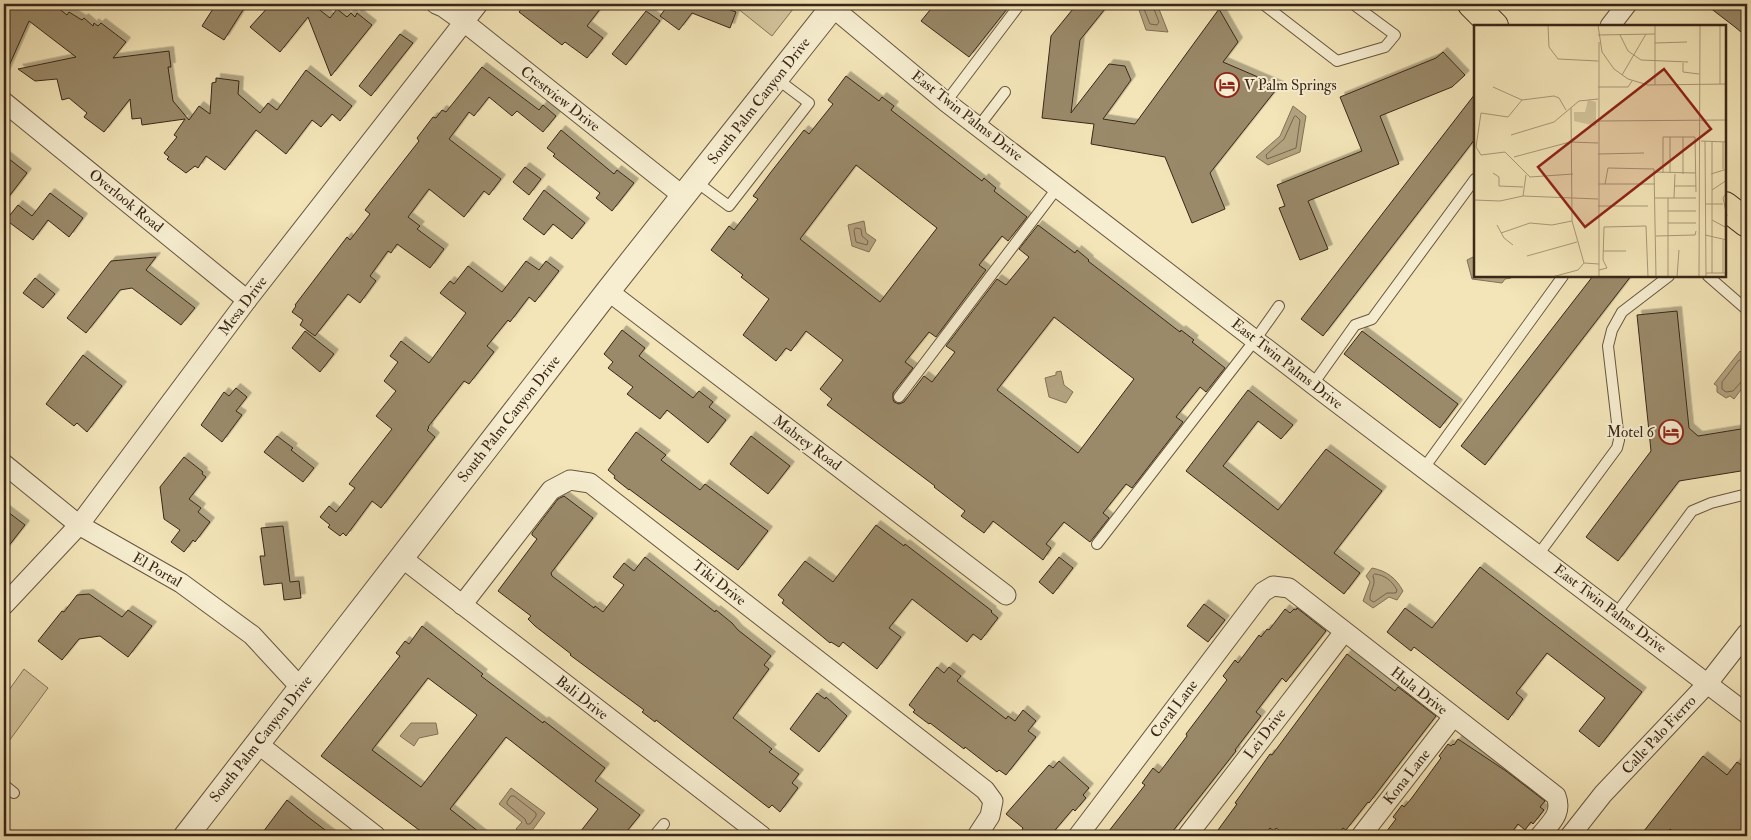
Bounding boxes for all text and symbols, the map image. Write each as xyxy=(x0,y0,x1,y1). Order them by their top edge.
inset map xyxy=(1474,25,1726,278)
street label: South Palm Canyon Drive xyxy=(703,34,815,168)
street label: Crestview Drive xyxy=(516,62,604,136)
street label: East Twin Palms Drive xyxy=(907,67,1027,165)
hotel icon: V Palm Springs xyxy=(1214,72,1240,98)
place label: V Palm Springs xyxy=(1244,76,1337,96)
street label: Overlook Road xyxy=(85,165,167,237)
street label: Mesa Drive xyxy=(215,273,271,339)
street label: East Twin Palms Drive xyxy=(1227,315,1347,413)
street label: South Palm Canyon Drive xyxy=(453,352,565,486)
street label: Mabrey Road xyxy=(769,411,845,475)
hotel icon: Motel 6 xyxy=(1658,419,1684,445)
place label: Motel 6 xyxy=(1607,423,1655,442)
street label: El Portal xyxy=(129,548,185,592)
street label: Tiki Drive xyxy=(688,556,750,610)
street label: East Twin Palms Drive xyxy=(1550,560,1670,658)
street label: Hula Drive xyxy=(1387,663,1451,719)
street label: South Palm Canyon Drive xyxy=(205,672,317,806)
street label: Bali Drive xyxy=(552,672,612,724)
street label: Coral Lane xyxy=(1146,676,1202,742)
street label: Calle Palo Fierro xyxy=(1618,692,1700,778)
street label: Lei Drive xyxy=(1240,705,1290,763)
street label: Kona Lane xyxy=(1379,745,1435,809)

